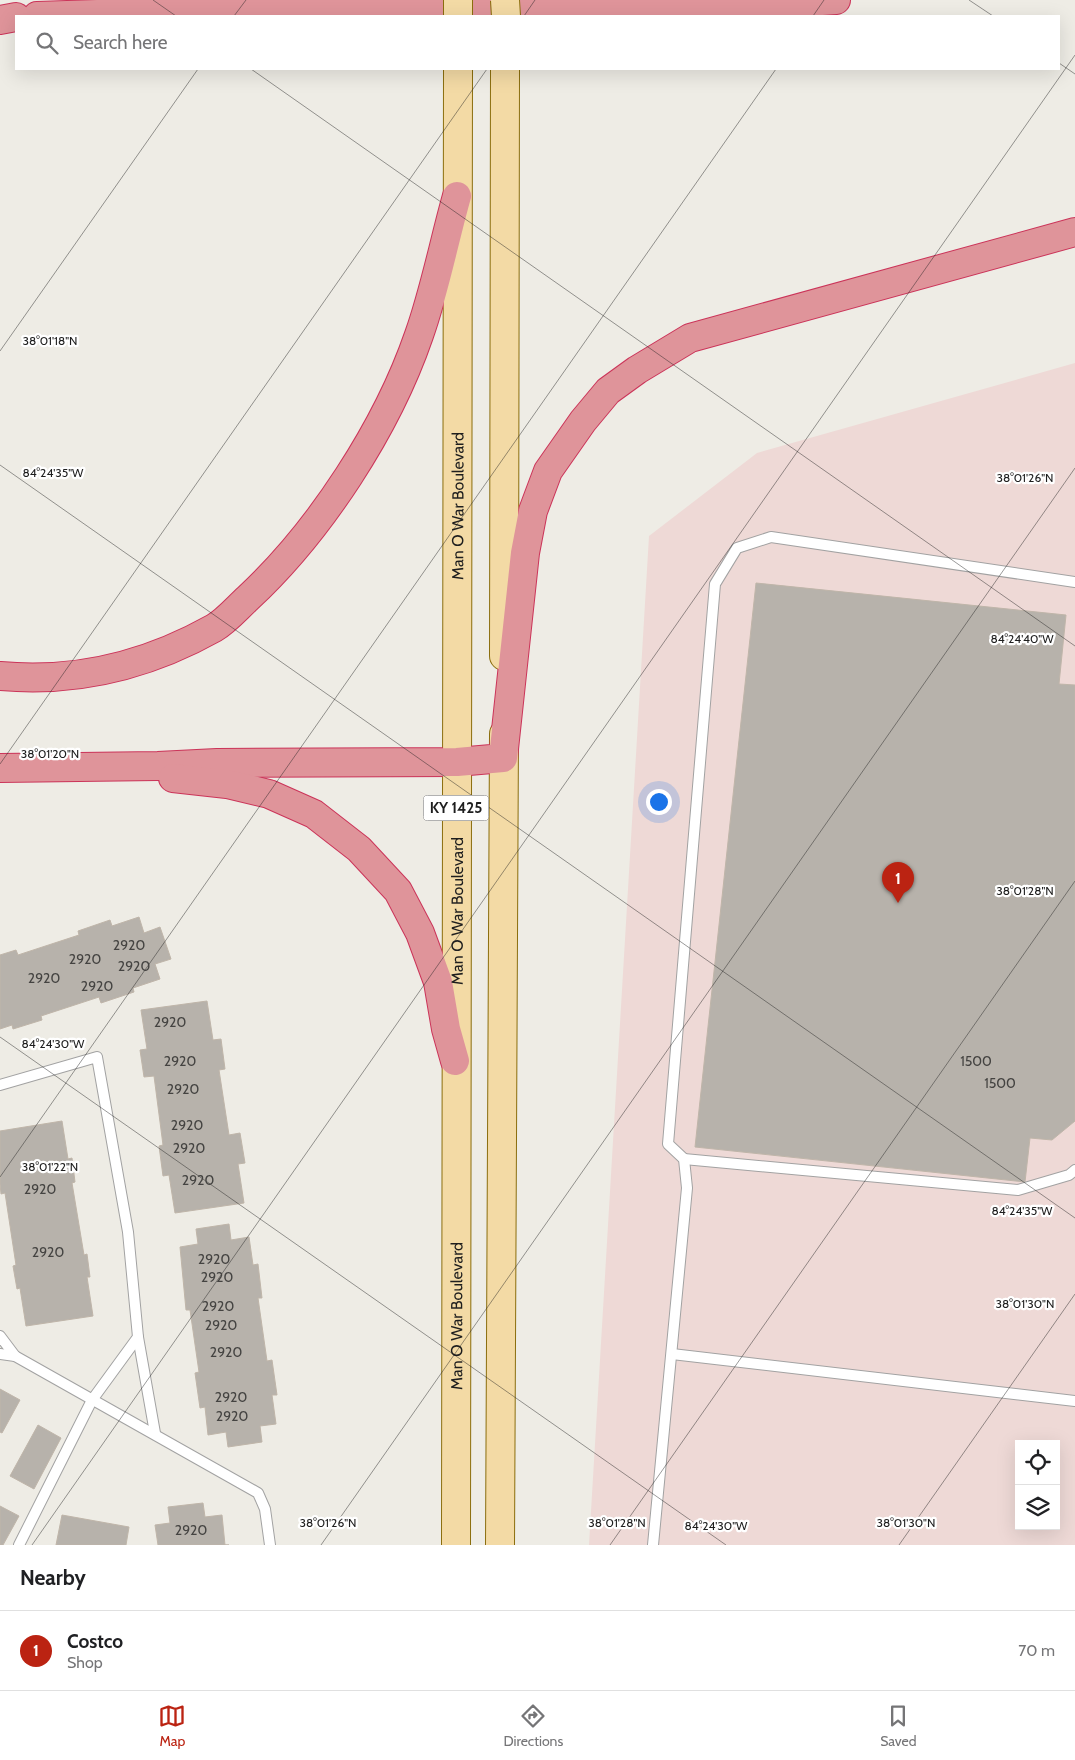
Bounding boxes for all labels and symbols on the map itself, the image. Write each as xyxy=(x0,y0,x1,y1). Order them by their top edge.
text: 38°01'18"N xyxy=(22,333,78,348)
street label: Man O War Boulevard xyxy=(448,432,468,580)
text: 84°24'35"W xyxy=(23,465,84,480)
text: 38°01'26"N xyxy=(996,470,1054,485)
text: 84°24'40"W xyxy=(990,631,1054,646)
text: 38°01'20"N xyxy=(21,746,79,761)
your location xyxy=(646,789,672,815)
road number: KY 1425 xyxy=(424,796,488,820)
street label: Man O War Boulevard xyxy=(448,837,467,985)
pin: 1 xyxy=(882,862,914,903)
text: 38°01'28"N xyxy=(996,883,1054,898)
house number: 2920 xyxy=(113,936,145,954)
house number: 2920 xyxy=(69,950,101,968)
house number: 2920 xyxy=(118,957,150,975)
house number: 2920 xyxy=(28,969,60,987)
house number: 2920 xyxy=(81,977,113,995)
house number: 2920 xyxy=(154,1013,186,1031)
text: 84°24'30"W xyxy=(22,1036,85,1051)
house number: 2920 xyxy=(164,1052,196,1070)
house number: 1500 xyxy=(960,1052,992,1070)
house number: 1500 xyxy=(984,1074,1016,1092)
house number: 2920 xyxy=(167,1080,199,1098)
house number: 2920 xyxy=(171,1116,203,1134)
house number: 2920 xyxy=(173,1139,205,1157)
text: 38°01'22"N xyxy=(22,1159,78,1174)
house number: 2920 xyxy=(182,1171,214,1189)
house number: 2920 xyxy=(24,1180,56,1198)
text: 84°24'35"W xyxy=(992,1203,1053,1218)
street label: Man O War Boulevard xyxy=(447,1242,466,1390)
house number: 2920 xyxy=(32,1243,64,1261)
house number: 2920 xyxy=(198,1250,230,1268)
house number: 2920 xyxy=(201,1268,233,1286)
text: 38°01'30"N xyxy=(996,1296,1054,1311)
house number: 2920 xyxy=(202,1297,234,1315)
house number: 2920 xyxy=(205,1316,237,1334)
house number: 2920 xyxy=(210,1343,242,1361)
house number: 2920 xyxy=(215,1388,247,1406)
house number: 2920 xyxy=(216,1407,248,1425)
text: 38°01'26"N xyxy=(299,1515,357,1530)
text: 38°01'28"N xyxy=(588,1515,646,1530)
text: 38°01'30"N xyxy=(877,1515,935,1530)
text: 84°24'30"W xyxy=(685,1518,748,1533)
house number: 2920 xyxy=(175,1521,207,1539)

